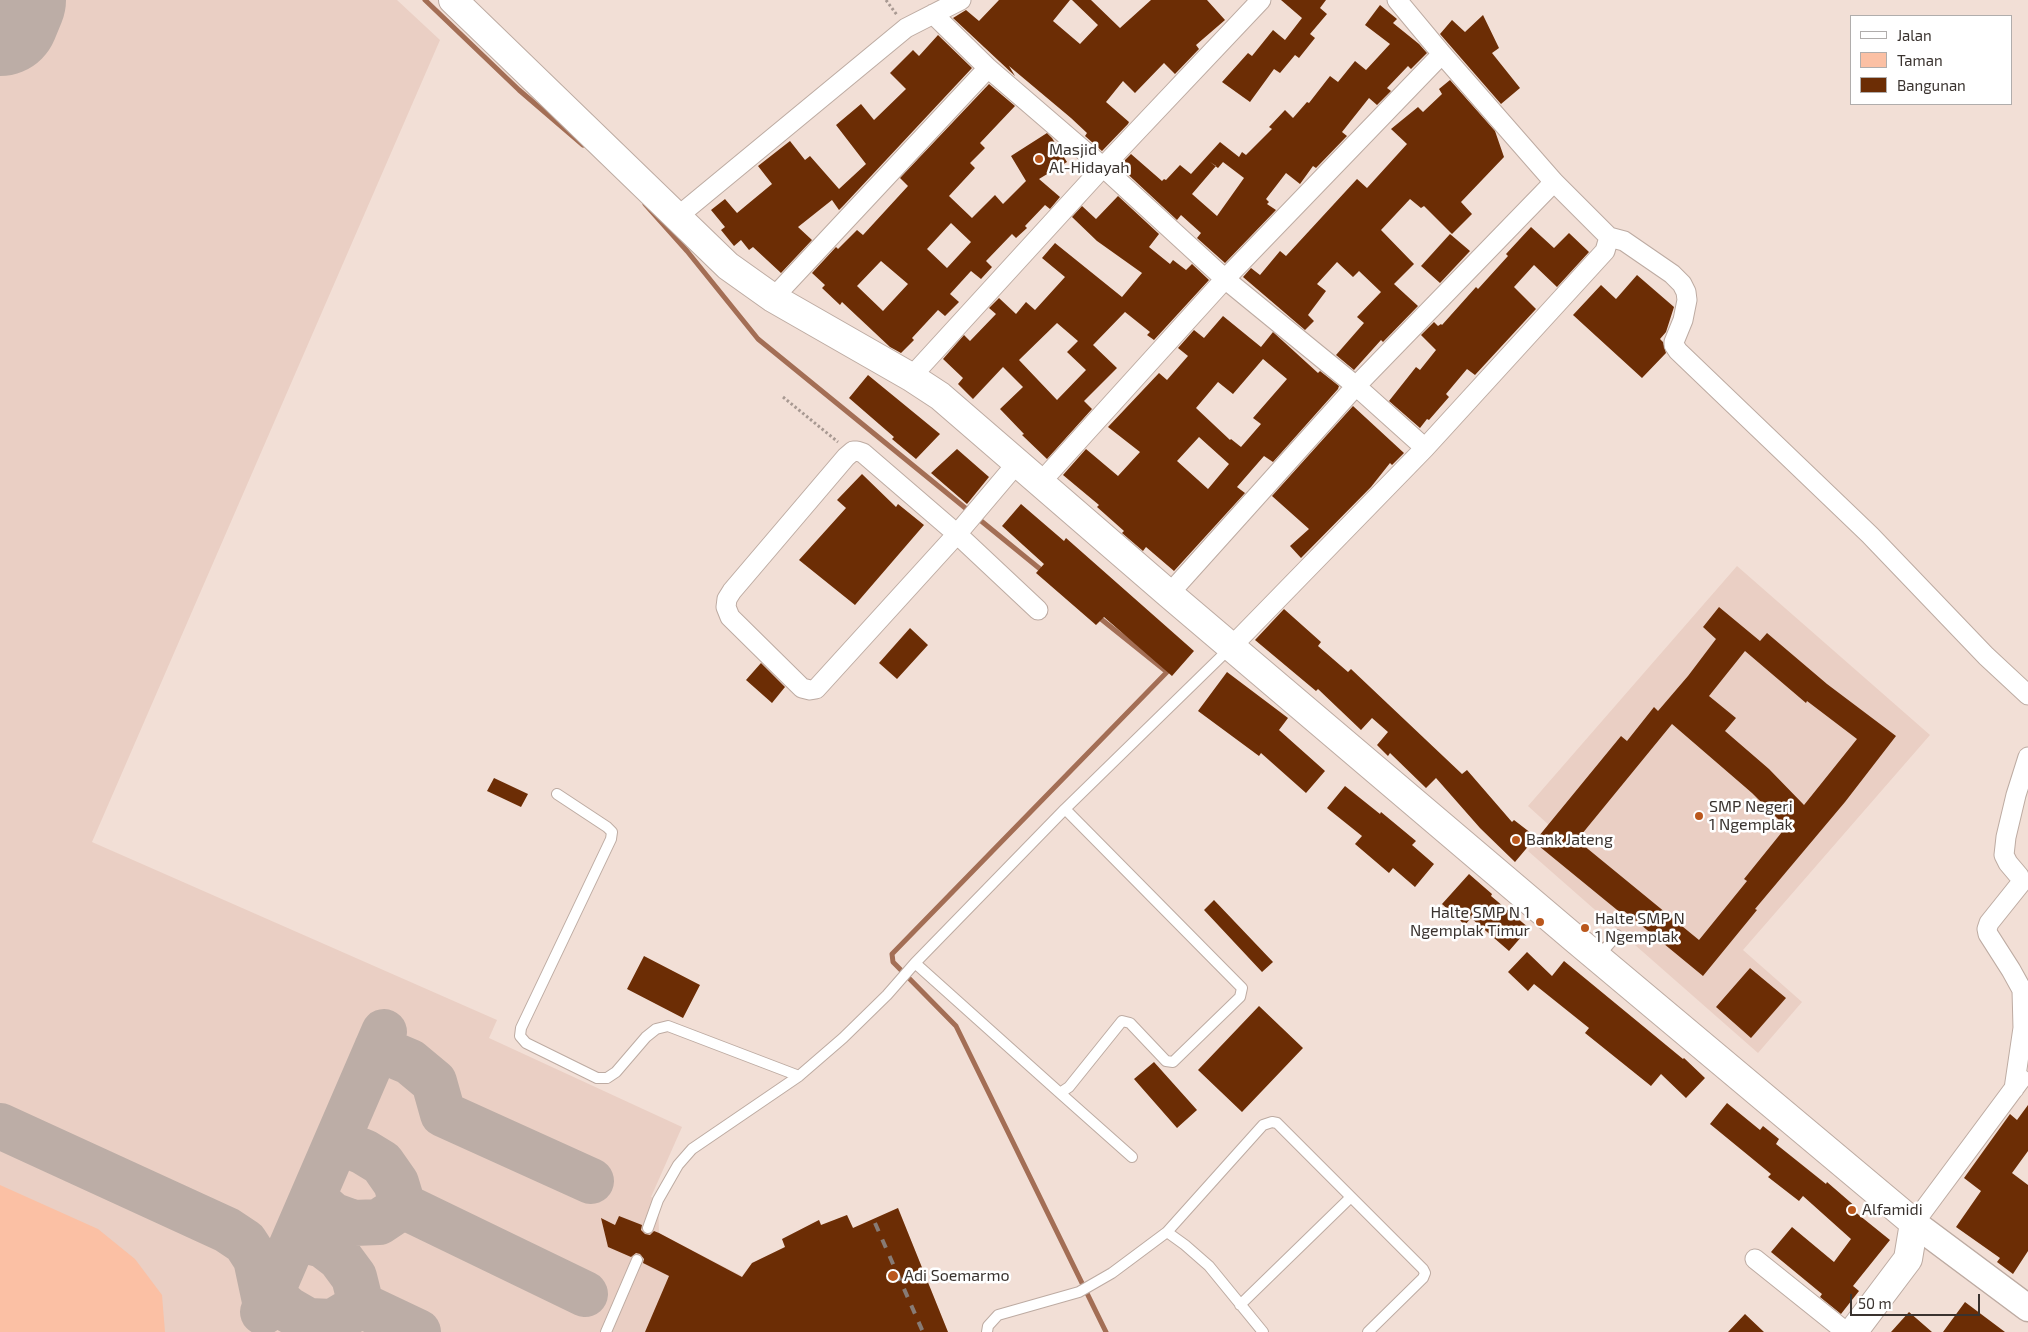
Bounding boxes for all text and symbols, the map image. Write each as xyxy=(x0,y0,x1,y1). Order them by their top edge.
legend xyxy=(1850,15,2013,105)
text: Jalan xyxy=(1897,26,1932,44)
text: Taman xyxy=(1897,51,1943,69)
text: Bangunan xyxy=(1897,76,1966,94)
place label: Masjid Al-Hidayah xyxy=(1049,140,1130,178)
marker: Masjid Al-Hidayah xyxy=(1033,153,1045,165)
place label: SMP Negeri 1 Ngemplak xyxy=(1709,797,1793,835)
marker: SMP Negeri 1 Ngemplak xyxy=(1693,810,1705,822)
place label: Bank Jateng xyxy=(1526,830,1613,850)
marker: Bank Jateng xyxy=(1510,834,1522,846)
place label: Halte SMP N 1 Ngemplak Timur xyxy=(1410,903,1530,941)
place label: Halte SMP N 1 Ngemplak xyxy=(1595,909,1685,947)
marker: Halte SMP N 1 Ngemplak Timur xyxy=(1534,916,1546,928)
marker: Halte SMP N 1 Ngemplak xyxy=(1579,922,1591,934)
place label: Alfamidi xyxy=(1862,1200,1923,1220)
marker: Alfamidi xyxy=(1846,1204,1858,1216)
place label: Adi Soemarmo xyxy=(904,1266,1010,1286)
marker: Adi Soemarmo xyxy=(886,1269,900,1283)
scale bar xyxy=(1853,1284,1983,1316)
text: 50 m xyxy=(1858,1294,1892,1312)

